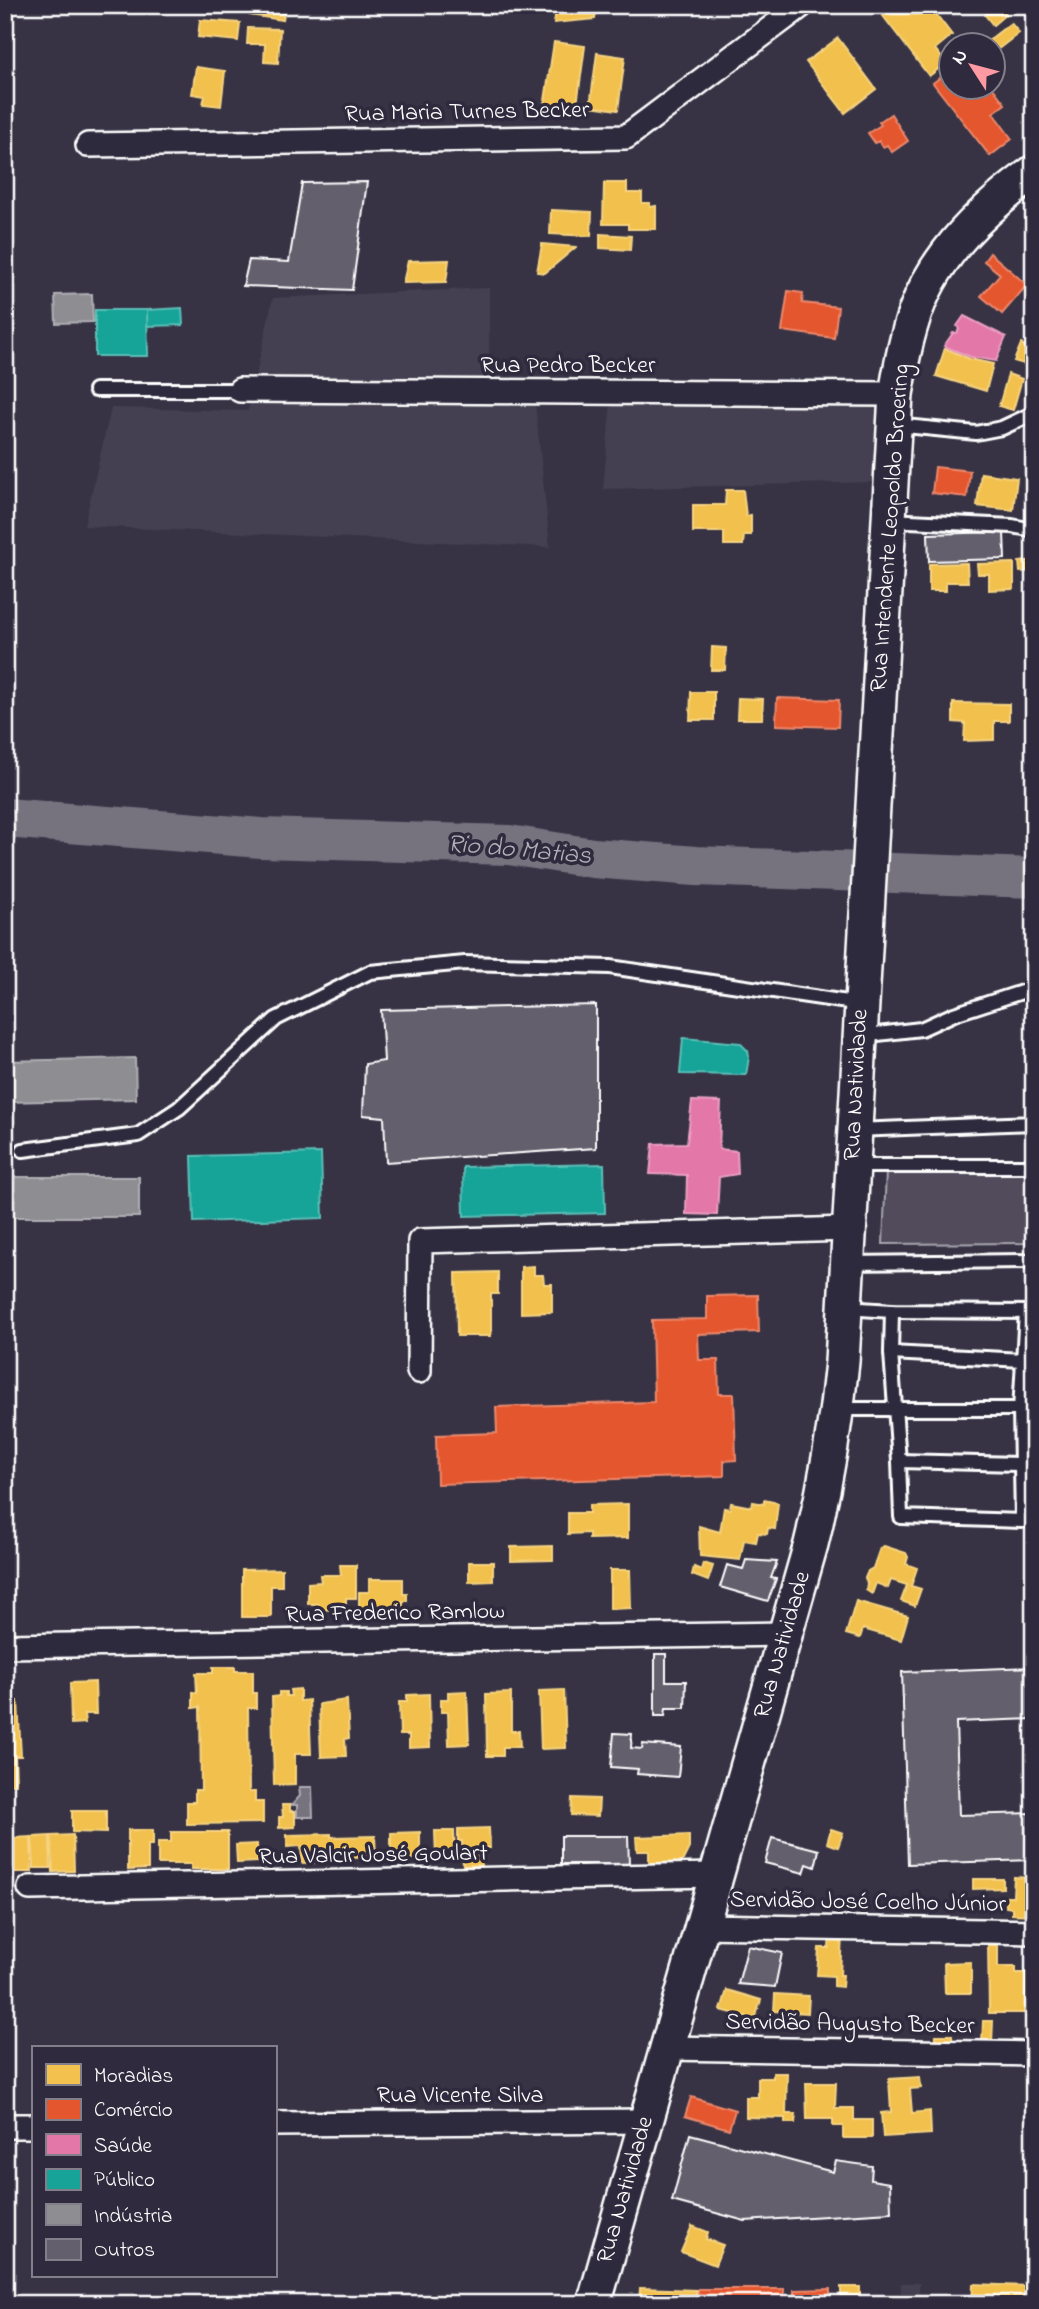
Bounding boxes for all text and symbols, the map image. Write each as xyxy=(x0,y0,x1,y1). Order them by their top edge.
north arrow xyxy=(937,32,1007,102)
text: N xyxy=(946,44,975,71)
street label: Rua Maria Turnes Becker xyxy=(344,93,590,133)
street label: Rua Pedro Becker xyxy=(481,349,656,384)
street label: Rua Intendente Leopoldo Broering xyxy=(862,363,920,693)
water label: Rio do Matias xyxy=(446,826,593,876)
street label: Rua Natividade xyxy=(836,1008,878,1162)
street label: Rua Natividade xyxy=(745,1567,821,1723)
street label: Rua Frederico Ramlow xyxy=(285,1595,505,1633)
street label: Rua Valcir José Goulart xyxy=(258,1837,488,1875)
street label: Servidão José Coelho Júnior xyxy=(730,1883,1007,1923)
street label: Servidão Augusto Becker xyxy=(725,2005,975,2045)
legend xyxy=(32,2046,276,2278)
text: Moradias xyxy=(94,2062,173,2092)
street label: Rua Vicente Silva xyxy=(377,2079,543,2114)
text: Comércio xyxy=(94,2096,173,2126)
street label: Rua Natividade xyxy=(588,2112,664,2268)
text: Saúde xyxy=(94,2132,153,2162)
text: Público xyxy=(94,2166,155,2196)
text: Indústria xyxy=(94,2202,172,2232)
text: Outros xyxy=(94,2236,155,2266)

